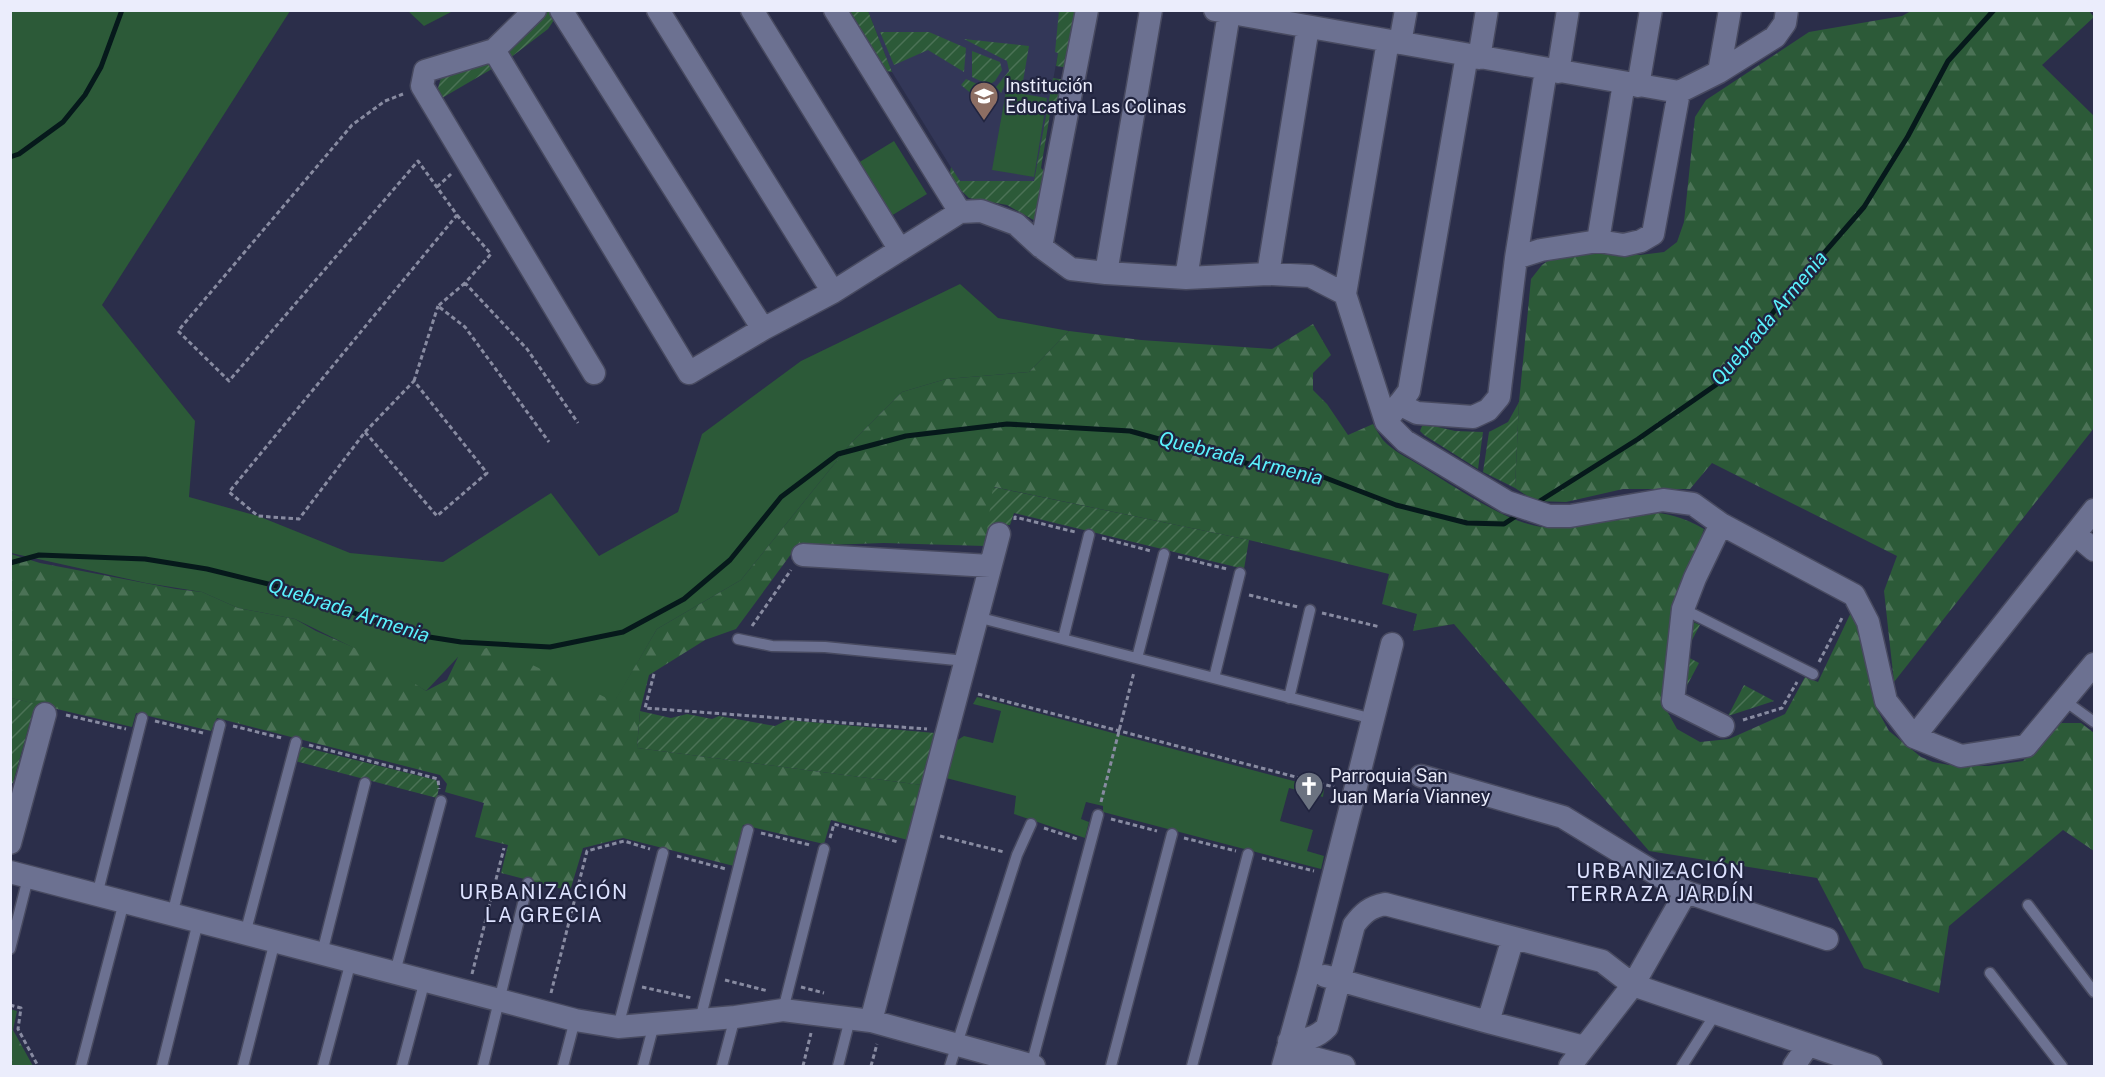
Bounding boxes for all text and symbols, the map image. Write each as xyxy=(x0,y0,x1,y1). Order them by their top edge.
place label: Institución Educativa Las Colinas xyxy=(1005,75,1186,117)
school or university icon: Institución Educativa Las Colinas xyxy=(968,80,1000,122)
water label: Quebrada Armenia xyxy=(1706,246,1832,390)
water label: Quebrada Armenia xyxy=(1156,426,1326,490)
water label: Quebrada Armenia xyxy=(265,573,433,647)
place label: Parroquia San Juan María Vianney xyxy=(1330,765,1491,807)
church icon: Parroquia San Juan María Vianney xyxy=(1293,770,1325,812)
district label: URBANIZACIÓN TERRAZA JARDÍN xyxy=(1567,858,1755,906)
district label: URBANIZACIÓN LA GRECIA xyxy=(459,879,629,927)

